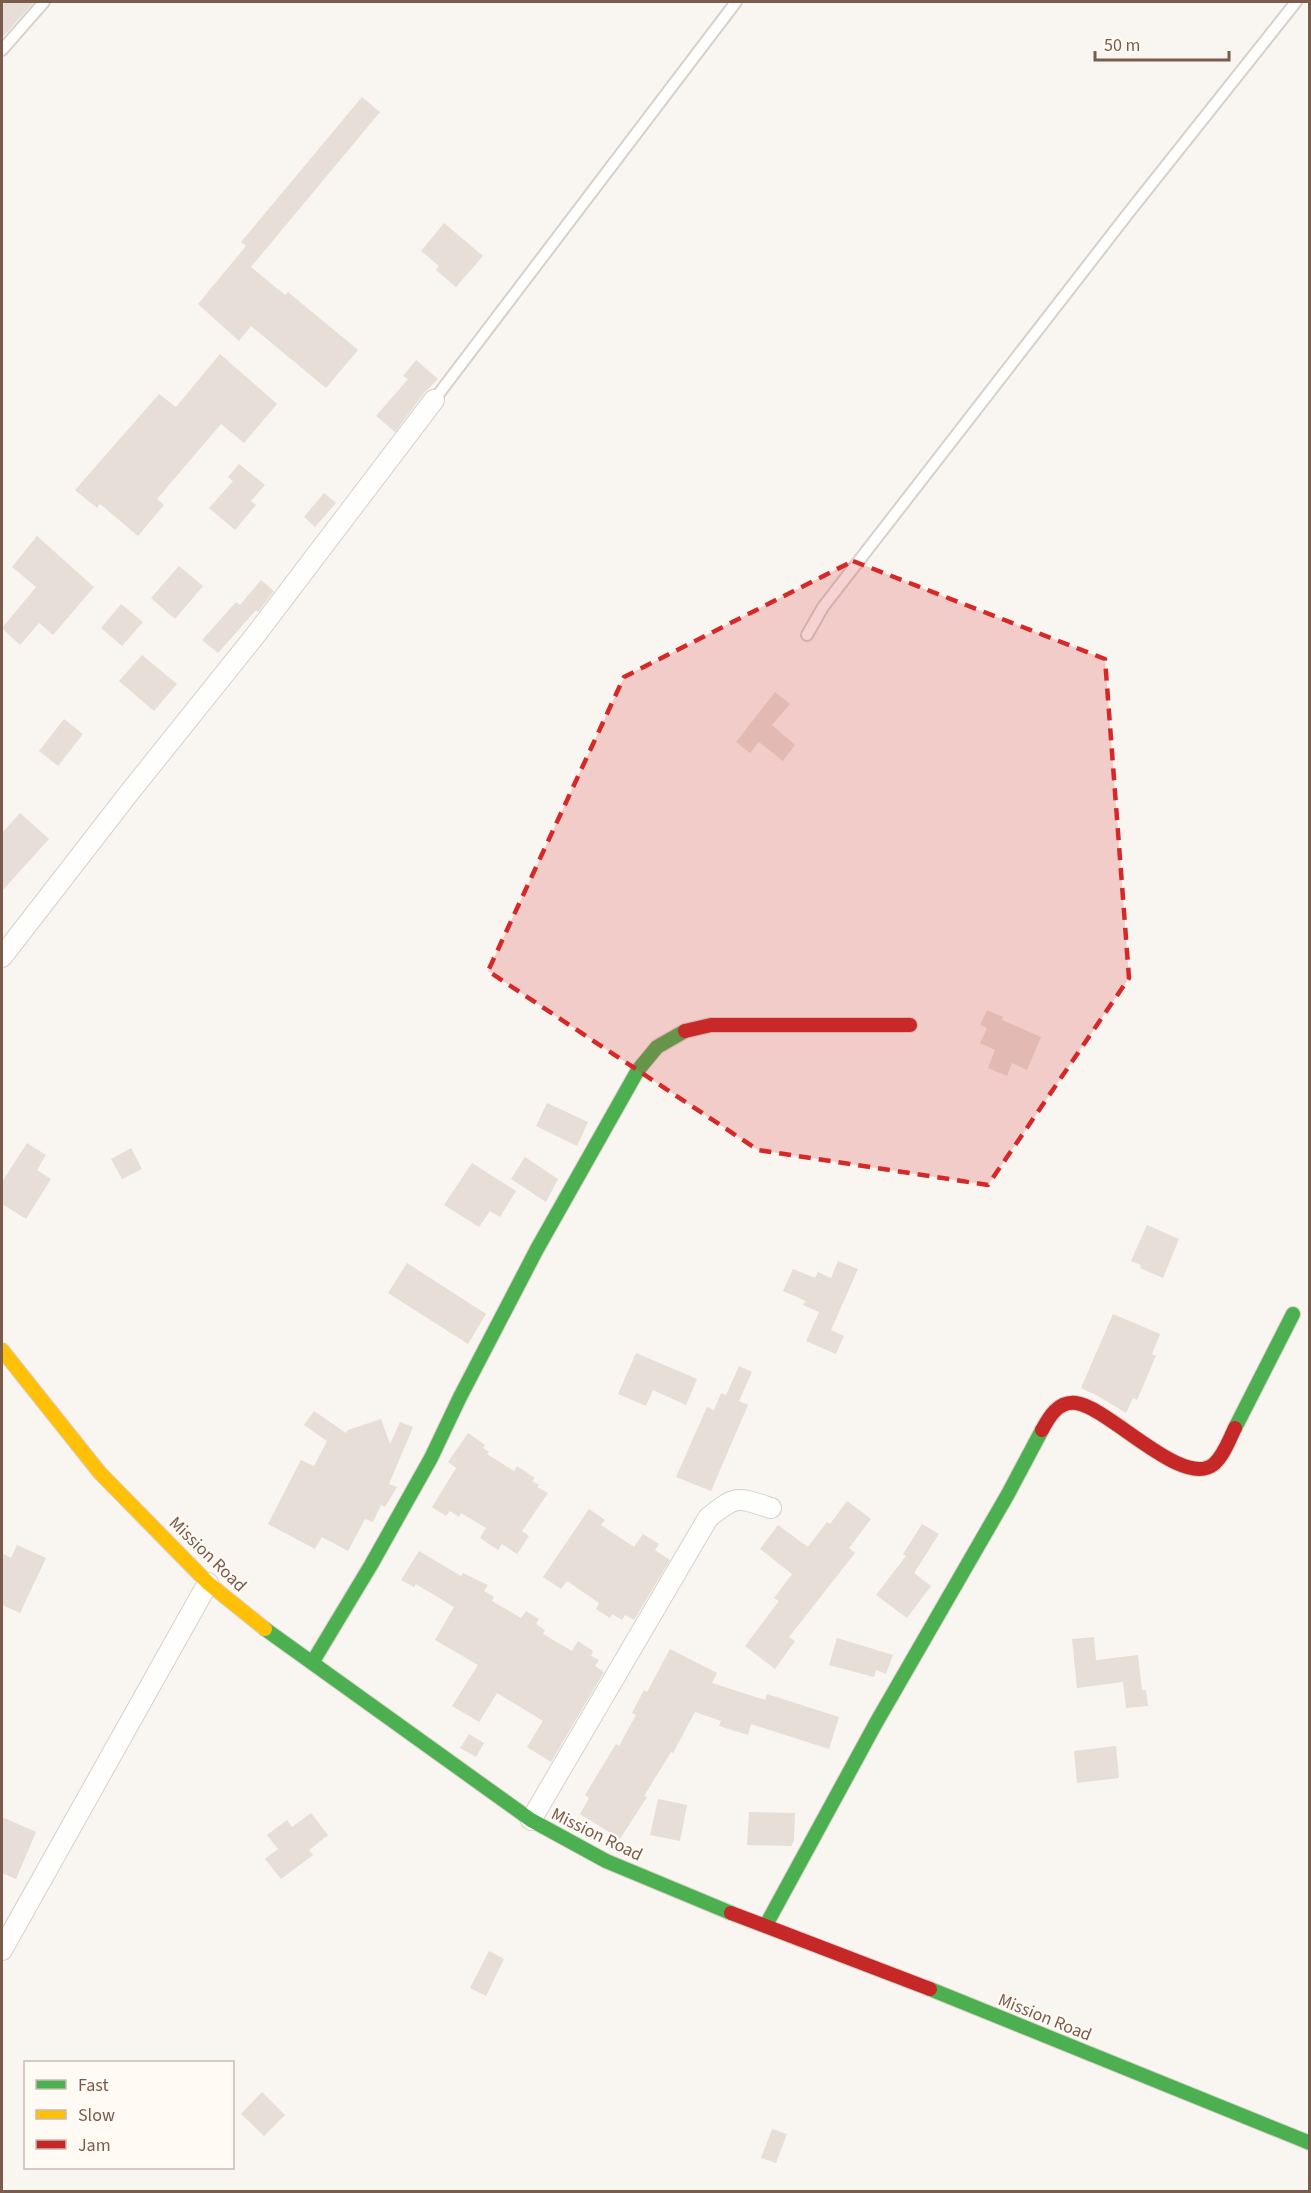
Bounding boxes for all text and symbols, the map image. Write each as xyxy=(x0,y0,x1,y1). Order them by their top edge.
scale bar xyxy=(1095,24,1228,62)
text: 50 m xyxy=(1104,33,1140,58)
street label: Mission Road xyxy=(163,1511,252,1598)
street label: Mission Road xyxy=(547,1802,647,1867)
street label: Mission Road xyxy=(994,1987,1095,2048)
legend xyxy=(24,2061,234,2169)
text: Fast xyxy=(78,2073,109,2098)
text: Slow xyxy=(78,2103,115,2128)
text: Jam xyxy=(78,2133,111,2158)

